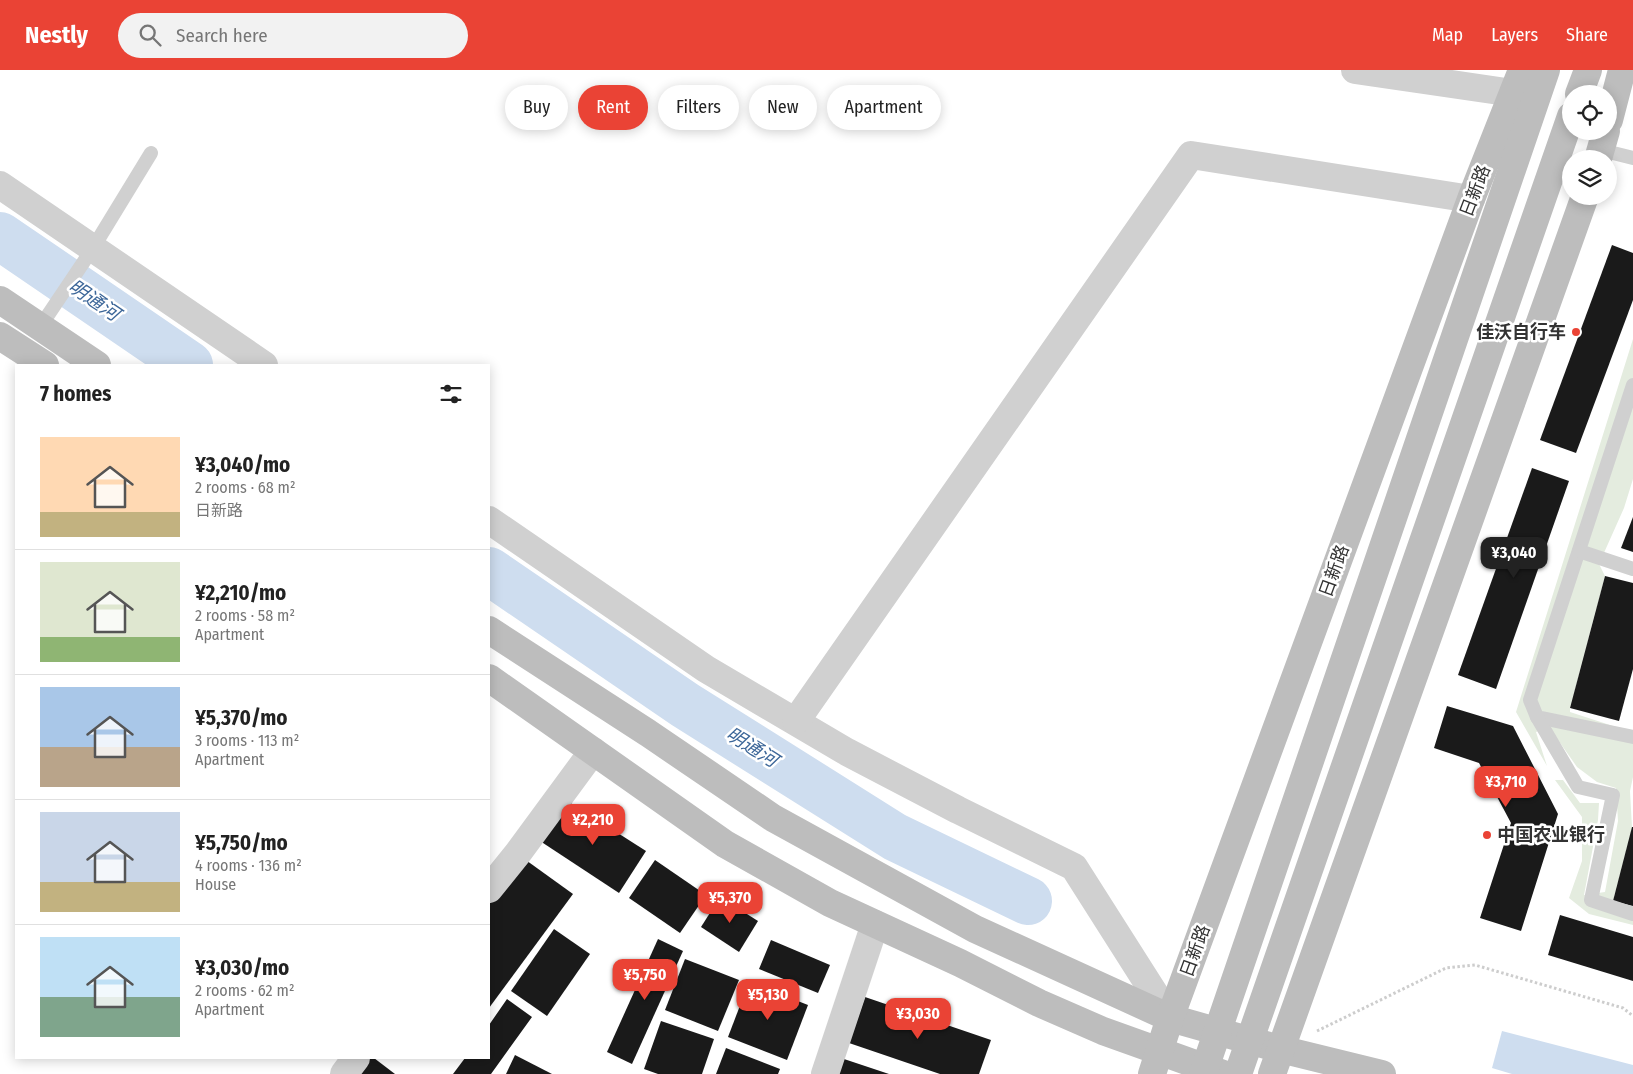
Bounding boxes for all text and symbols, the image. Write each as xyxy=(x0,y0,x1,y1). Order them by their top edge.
search box xyxy=(118,13,468,58)
text: Nestly xyxy=(25,21,88,49)
icon: search xyxy=(136,21,164,49)
text: Search here xyxy=(176,24,268,47)
text: Map xyxy=(1432,24,1463,46)
text: Layers xyxy=(1491,24,1538,46)
text: Share xyxy=(1566,24,1608,46)
chip: Buy xyxy=(505,85,568,130)
chip: Rent xyxy=(578,85,648,130)
chip: Filters xyxy=(658,85,739,130)
chip: New xyxy=(749,85,817,130)
chip: Apartment xyxy=(827,85,941,130)
map controls xyxy=(1562,85,1617,205)
button: locate xyxy=(1562,85,1617,140)
button: layers xyxy=(1562,150,1617,205)
street label: 日新路 xyxy=(1455,162,1495,220)
water label: 明通河 xyxy=(64,275,127,328)
place label: 佳沃自行车 xyxy=(1476,321,1566,343)
marker: 佳沃自行车 xyxy=(1570,326,1582,338)
icon: filters xyxy=(437,380,465,408)
text: 7 homes xyxy=(40,381,111,407)
text: ¥3,040/mo xyxy=(195,452,290,478)
icon: home xyxy=(80,457,140,517)
text: 2 rooms · 68 m² xyxy=(195,478,296,497)
text: 日新路 xyxy=(195,501,243,520)
pin: ¥3,040 xyxy=(1473,536,1555,579)
street label: 日新路 xyxy=(1314,542,1354,600)
text: ¥3,040 xyxy=(1492,543,1536,562)
text: ¥2,210/mo xyxy=(195,580,286,606)
icon: home xyxy=(80,582,140,642)
text: 2 rooms · 58 m² xyxy=(195,606,295,625)
text: Apartment xyxy=(195,625,264,644)
text: ¥5,370/mo xyxy=(195,705,288,731)
icon: home xyxy=(80,707,140,767)
water label: 明通河 xyxy=(722,722,786,774)
text: 3 rooms · 113 m² xyxy=(195,731,299,750)
text: Apartment xyxy=(195,750,264,769)
pin: ¥3,710 xyxy=(1465,766,1547,808)
text: ¥3,710 xyxy=(1485,772,1527,791)
pin: ¥2,210 xyxy=(552,804,634,846)
text: ¥2,210 xyxy=(572,810,614,829)
place label: 中国农业银行 xyxy=(1497,824,1605,846)
marker: 中国农业银行 xyxy=(1481,829,1493,841)
text: ¥5,750/mo xyxy=(195,830,288,856)
icon: home xyxy=(80,832,140,892)
text: 4 rooms · 136 m² xyxy=(195,856,302,875)
text: House xyxy=(195,875,236,894)
pin: ¥5,370 xyxy=(689,882,771,924)
text: ¥5,370 xyxy=(709,888,751,907)
street label: 日新路 xyxy=(1175,922,1215,980)
text: ¥3,030/mo xyxy=(195,955,289,981)
icon: home xyxy=(80,957,140,1017)
pin: ¥5,750 xyxy=(604,958,686,1001)
text: ¥5,750 xyxy=(624,965,666,984)
pin: ¥5,130 xyxy=(727,978,809,1021)
text: 2 rooms · 62 m² xyxy=(195,981,294,1000)
text: ¥5,130 xyxy=(747,985,789,1004)
pin: ¥3,030 xyxy=(877,998,959,1040)
text: Apartment xyxy=(195,1000,264,1019)
text: ¥3,030 xyxy=(896,1004,940,1023)

